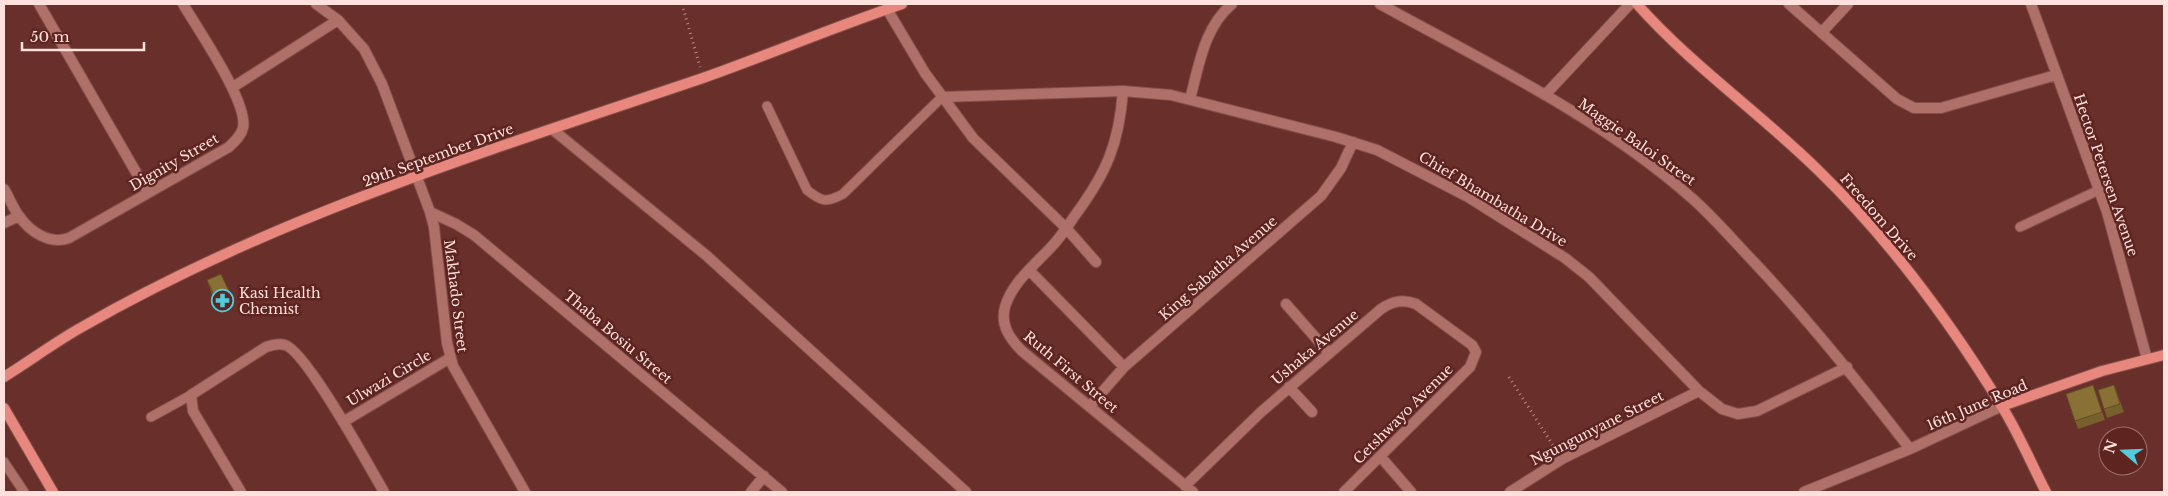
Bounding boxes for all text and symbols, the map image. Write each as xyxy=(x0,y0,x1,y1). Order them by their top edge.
scale bar xyxy=(22,20,145,52)
text: 50 m xyxy=(30,27,70,46)
street label: Hector Petersen Avenue xyxy=(2070,91,2142,259)
street label: Maggie Baloi Street xyxy=(1575,95,1700,190)
street label: 29th September Drive xyxy=(360,119,516,191)
street label: Dignity Street xyxy=(126,129,222,195)
street label: Chief Bhambatha Drive xyxy=(1415,147,1571,251)
street label: Freedom Drive xyxy=(1836,170,1922,264)
street label: King Sabatha Avenue xyxy=(1155,212,1281,324)
street label: Makhado Street xyxy=(440,238,472,354)
place label: Kasi Health Chemist xyxy=(239,284,321,318)
street label: Thaba Bosiu Street xyxy=(560,286,676,388)
pharmacy icon: Kasi Health Chemist xyxy=(211,289,235,313)
street label: Ushaka Avenue xyxy=(1268,305,1362,389)
street label: Ruth First Street xyxy=(1020,327,1123,417)
street label: Ulwazi Circle xyxy=(344,346,434,410)
street label: Cetshwayo Avenue xyxy=(1349,360,1457,468)
street label: 16th June Road xyxy=(1924,375,2031,434)
street label: Ngungunyane Street xyxy=(1527,386,1667,469)
north arrow xyxy=(2098,426,2148,476)
text: N xyxy=(2100,438,2121,456)

